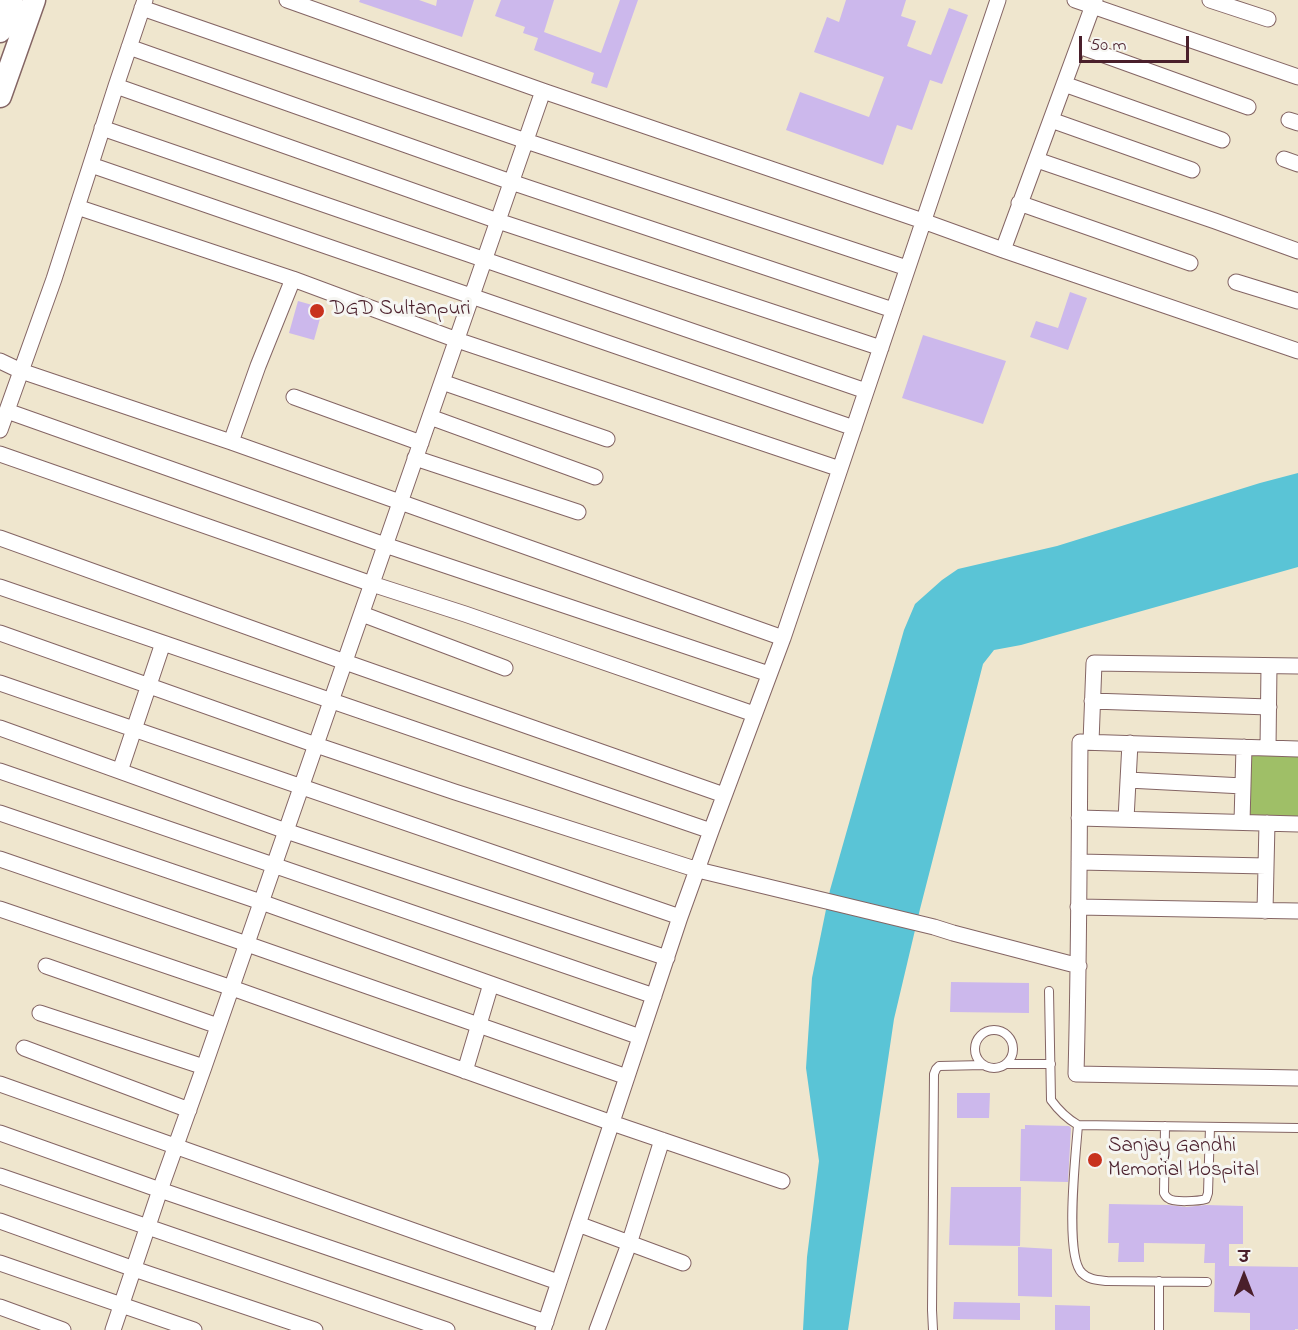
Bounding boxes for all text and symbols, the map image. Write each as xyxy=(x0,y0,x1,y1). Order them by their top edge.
scale bar xyxy=(1082,24,1192,62)
text: 50 m xyxy=(1090,33,1127,59)
place label: DGD Sultanpuri xyxy=(330,298,471,324)
marker: DGD Sultanpuri xyxy=(308,302,326,320)
place label: Sanjay Gandhi Memorial Hospital xyxy=(1108,1135,1259,1185)
marker: Sanjay Gandhi Memorial Hospital xyxy=(1086,1151,1104,1169)
north arrow xyxy=(1214,1246,1274,1306)
text: उ xyxy=(1239,1246,1249,1270)

